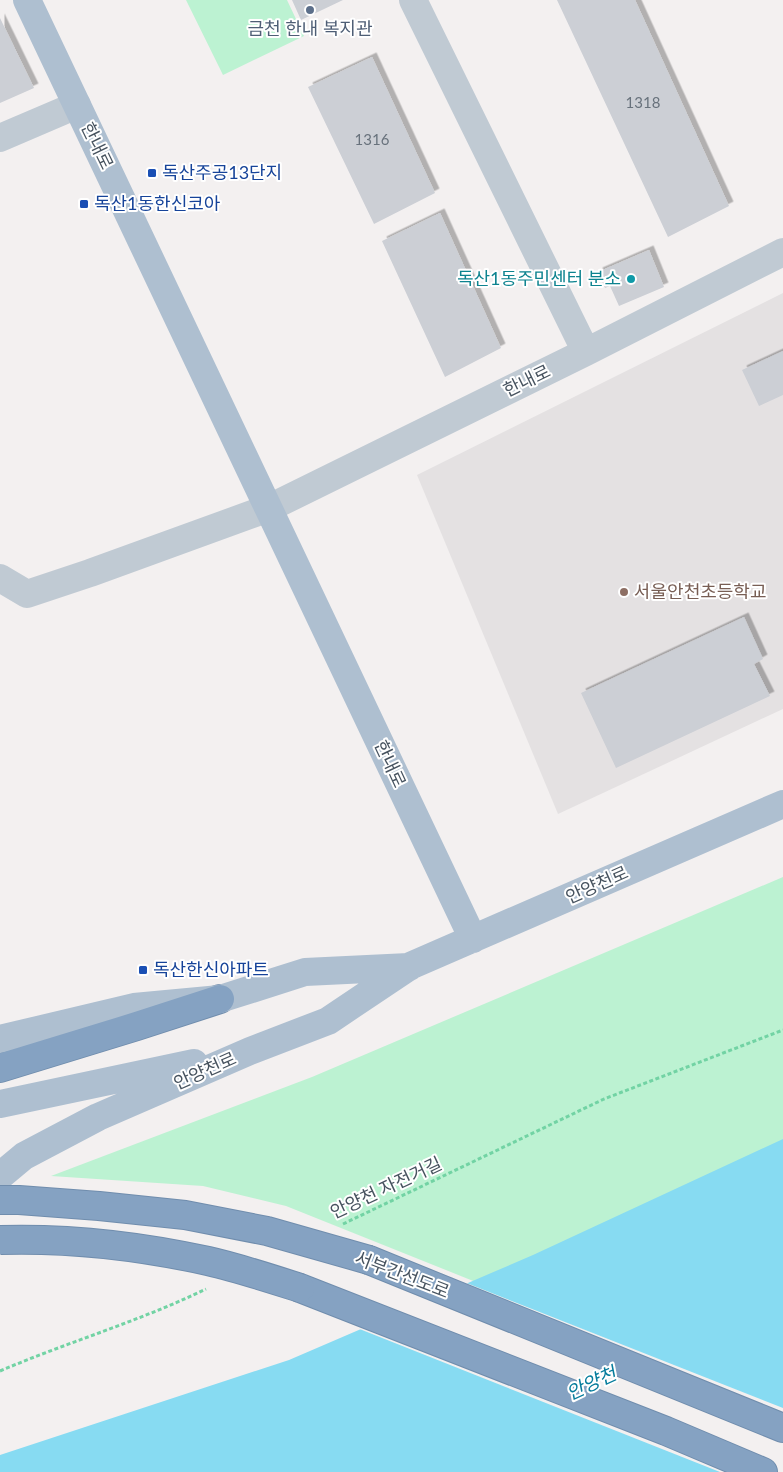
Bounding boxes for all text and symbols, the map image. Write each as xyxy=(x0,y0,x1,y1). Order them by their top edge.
marker: 금천 한내 복지관 xyxy=(304,4,316,16)
place label: 금천 한내 복지관 xyxy=(247,17,373,39)
house number: 1318 xyxy=(626,93,660,111)
street label: 한내로 xyxy=(77,118,119,173)
house number: 1316 xyxy=(355,130,390,148)
place label: 독산주공13단지 xyxy=(162,161,282,183)
marker: 독산주공13단지 xyxy=(146,167,158,179)
place label: 독산1동한신코아 xyxy=(94,192,221,214)
marker: 독산1동한신코아 xyxy=(78,198,90,210)
place label: 독산1동주민센터 분소 xyxy=(457,267,621,289)
marker: 독산1동주민센터 분소 xyxy=(625,273,637,285)
street label: 한내로 xyxy=(499,359,554,401)
place label: 서울안천초등학교 xyxy=(634,580,766,602)
marker: 서울안천초등학교 xyxy=(618,586,630,598)
street label: 한내로 xyxy=(370,736,411,791)
street label: 안양천로 xyxy=(562,861,631,908)
place label: 독산한신아파트 xyxy=(153,958,269,980)
marker: 독산한신아파트 xyxy=(137,964,149,976)
street label: 안양천로 xyxy=(170,1047,239,1094)
street label: 안양천 자전거길 xyxy=(326,1152,445,1223)
street label: 서부간선도로 xyxy=(352,1246,453,1302)
water label: 안양천 xyxy=(562,1360,621,1404)

